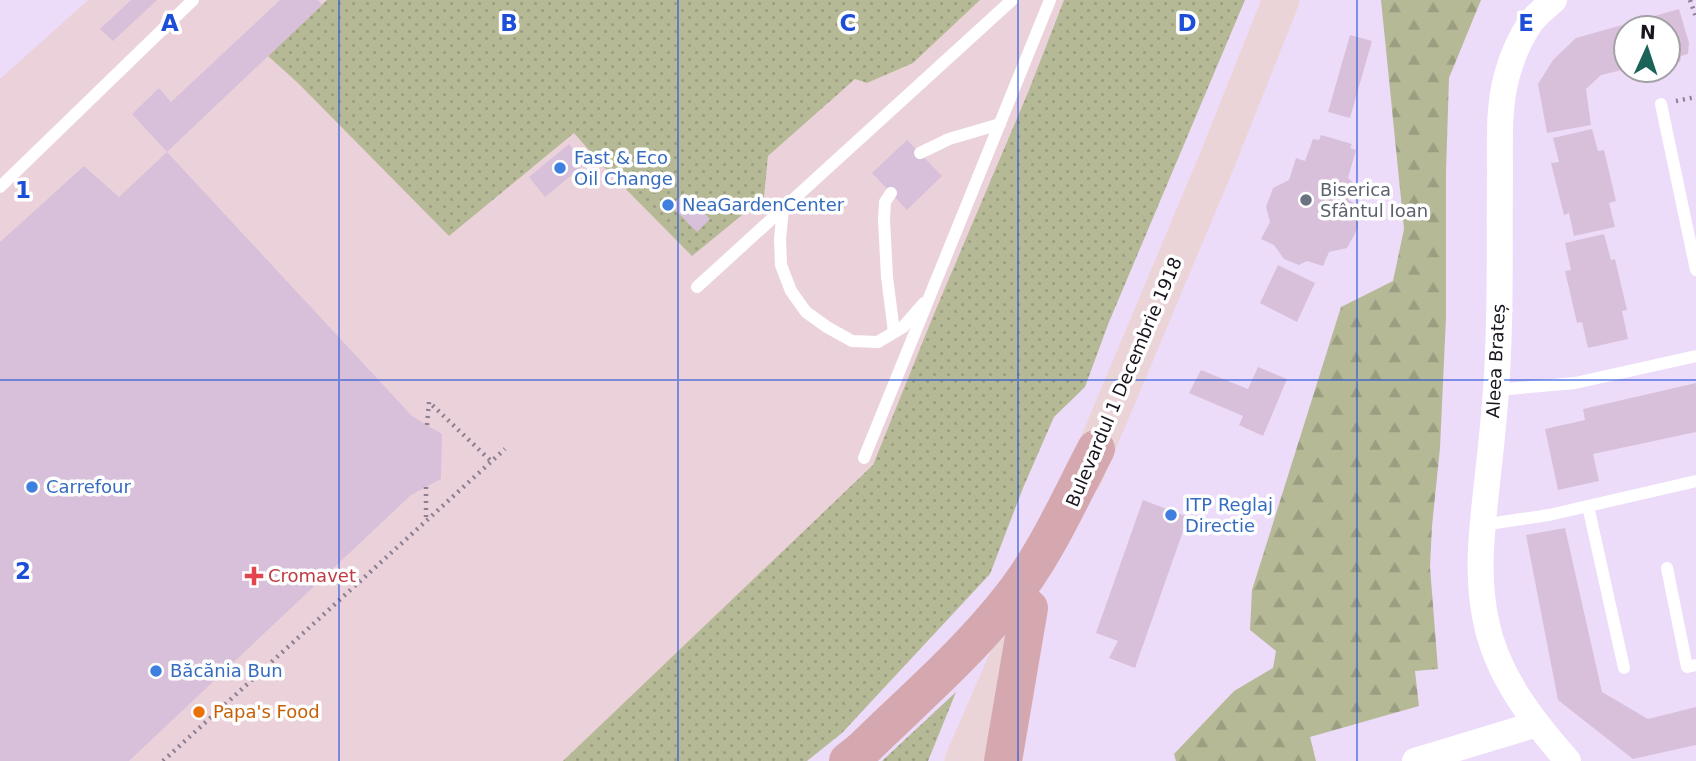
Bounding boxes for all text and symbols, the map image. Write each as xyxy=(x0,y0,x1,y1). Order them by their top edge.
text: A xyxy=(161,10,179,36)
text: B xyxy=(500,10,518,36)
text: C xyxy=(840,10,856,36)
text: D xyxy=(1177,10,1197,36)
text: E xyxy=(1518,10,1534,36)
north arrow xyxy=(1612,14,1682,84)
text: N xyxy=(1639,21,1656,43)
place label: Fast & Eco Oil Change xyxy=(574,147,673,189)
marker: Fast & Eco Oil Change xyxy=(552,160,568,176)
text: 1 xyxy=(15,177,31,203)
place label: Biserica Sfântul Ioan xyxy=(1320,179,1428,221)
marker: Biserica Sfântul Ioan xyxy=(1298,192,1314,208)
place label: NeaGardenCenter xyxy=(682,194,845,215)
marker: NeaGardenCenter xyxy=(660,197,676,213)
street label: Bulevardul 1 Decembrie 1918 xyxy=(1061,254,1186,510)
street label: Aleea Brateș xyxy=(1482,303,1509,419)
place label: Carrefour xyxy=(46,476,132,497)
marker: Carrefour xyxy=(24,479,40,495)
place label: ITP Reglaj Directie xyxy=(1185,494,1273,536)
marker: ITP Reglaj Directie xyxy=(1163,507,1179,523)
text: 2 xyxy=(15,558,31,584)
place label: Cromavet xyxy=(268,565,356,586)
marker: Cromavet xyxy=(246,568,262,584)
place label: Băcănia Bun xyxy=(170,660,283,681)
marker: Băcănia Bun xyxy=(148,663,164,679)
place label: Papa's Food xyxy=(213,701,320,722)
marker: Papa's Food xyxy=(191,704,207,720)

